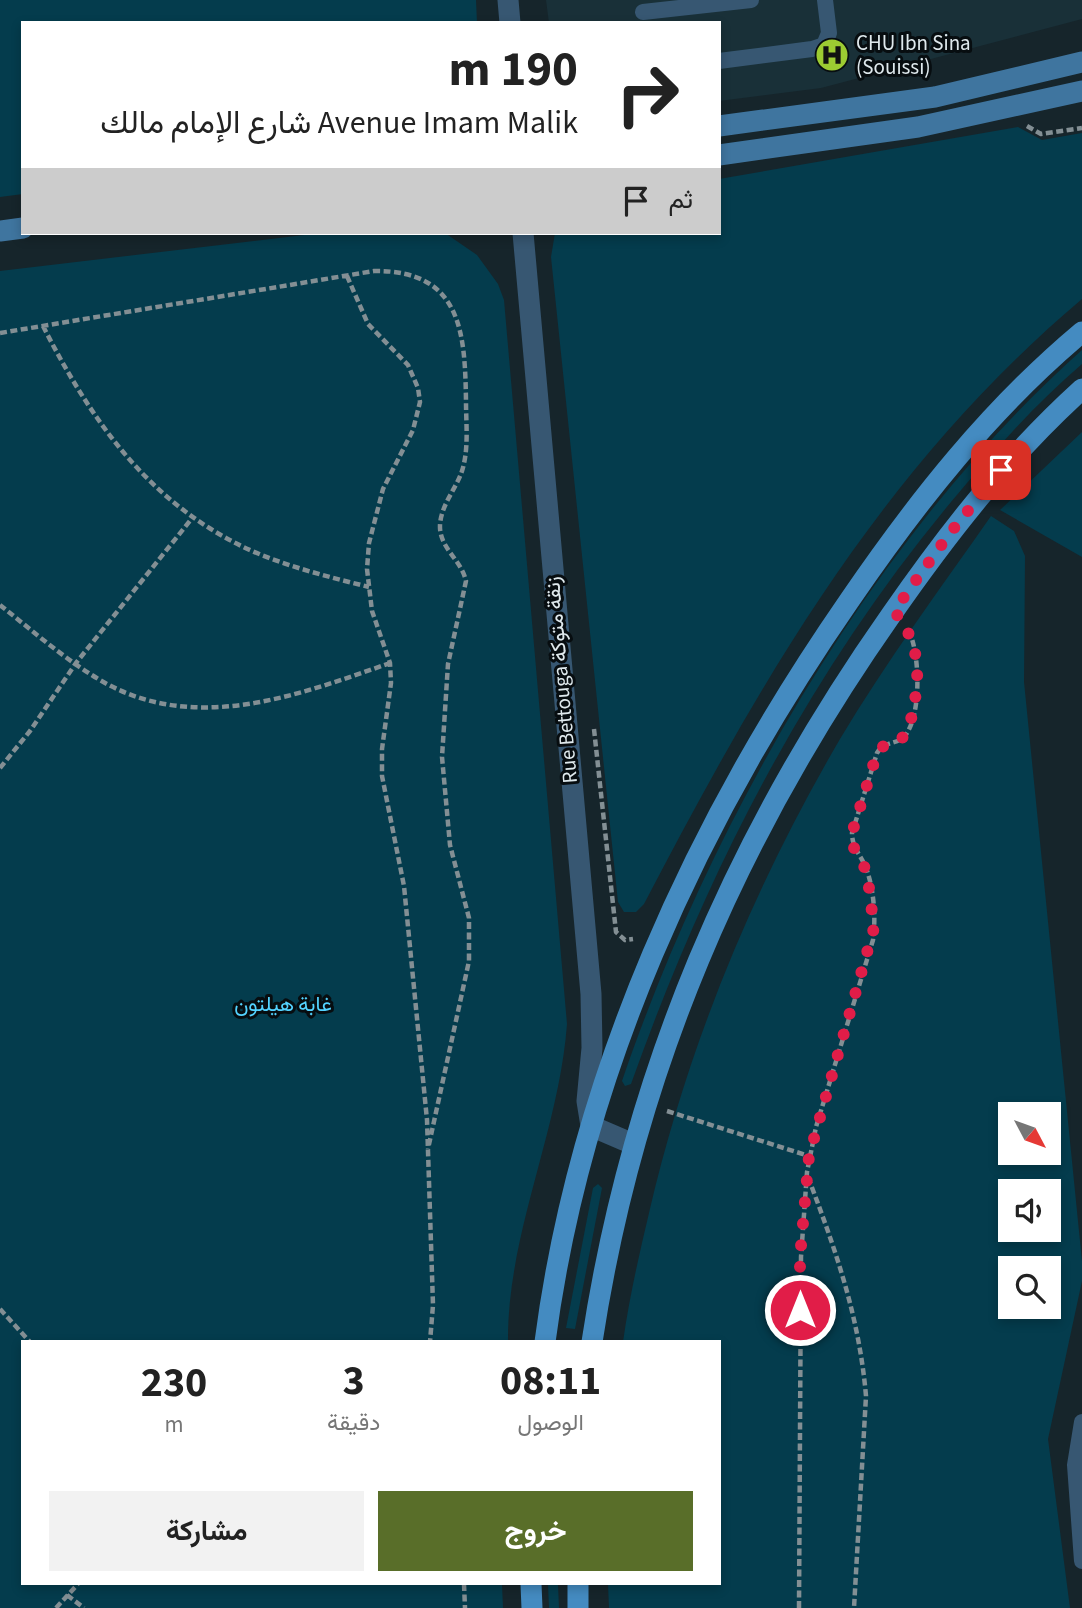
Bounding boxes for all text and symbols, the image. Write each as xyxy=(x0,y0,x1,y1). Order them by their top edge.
place label: CHU Ibn Sina (Souissi) xyxy=(856,28,971,82)
text: 190 m xyxy=(449,35,578,105)
hospital icon: CHU Ibn Sina (Souissi) xyxy=(813,36,851,74)
icon: right xyxy=(602,49,693,140)
text: Avenue Imam Malik شارع الإمام مالك xyxy=(100,100,578,146)
text: ثم xyxy=(669,181,693,218)
icon: arrive xyxy=(617,182,655,220)
pin xyxy=(971,440,1031,500)
icon: arrive xyxy=(982,451,1020,489)
street label: Rue Bettouga زنقة متوكة xyxy=(537,575,585,785)
park label: غابة هيلتون xyxy=(234,989,332,1019)
north arrow xyxy=(998,1102,1060,1166)
map controls xyxy=(998,1102,1061,1319)
button: sound xyxy=(998,1179,1061,1242)
button: search xyxy=(998,1256,1061,1319)
position arrow xyxy=(763,1273,837,1347)
text: 3 xyxy=(343,1351,365,1411)
text: 08:11 xyxy=(500,1351,601,1411)
text: 230 xyxy=(141,1353,207,1413)
text: دقيقة xyxy=(327,1406,380,1439)
text: الوصول xyxy=(517,1406,584,1439)
text: m xyxy=(164,1408,184,1441)
button: مشاركة xyxy=(49,1491,364,1571)
button: خروج xyxy=(378,1491,693,1571)

